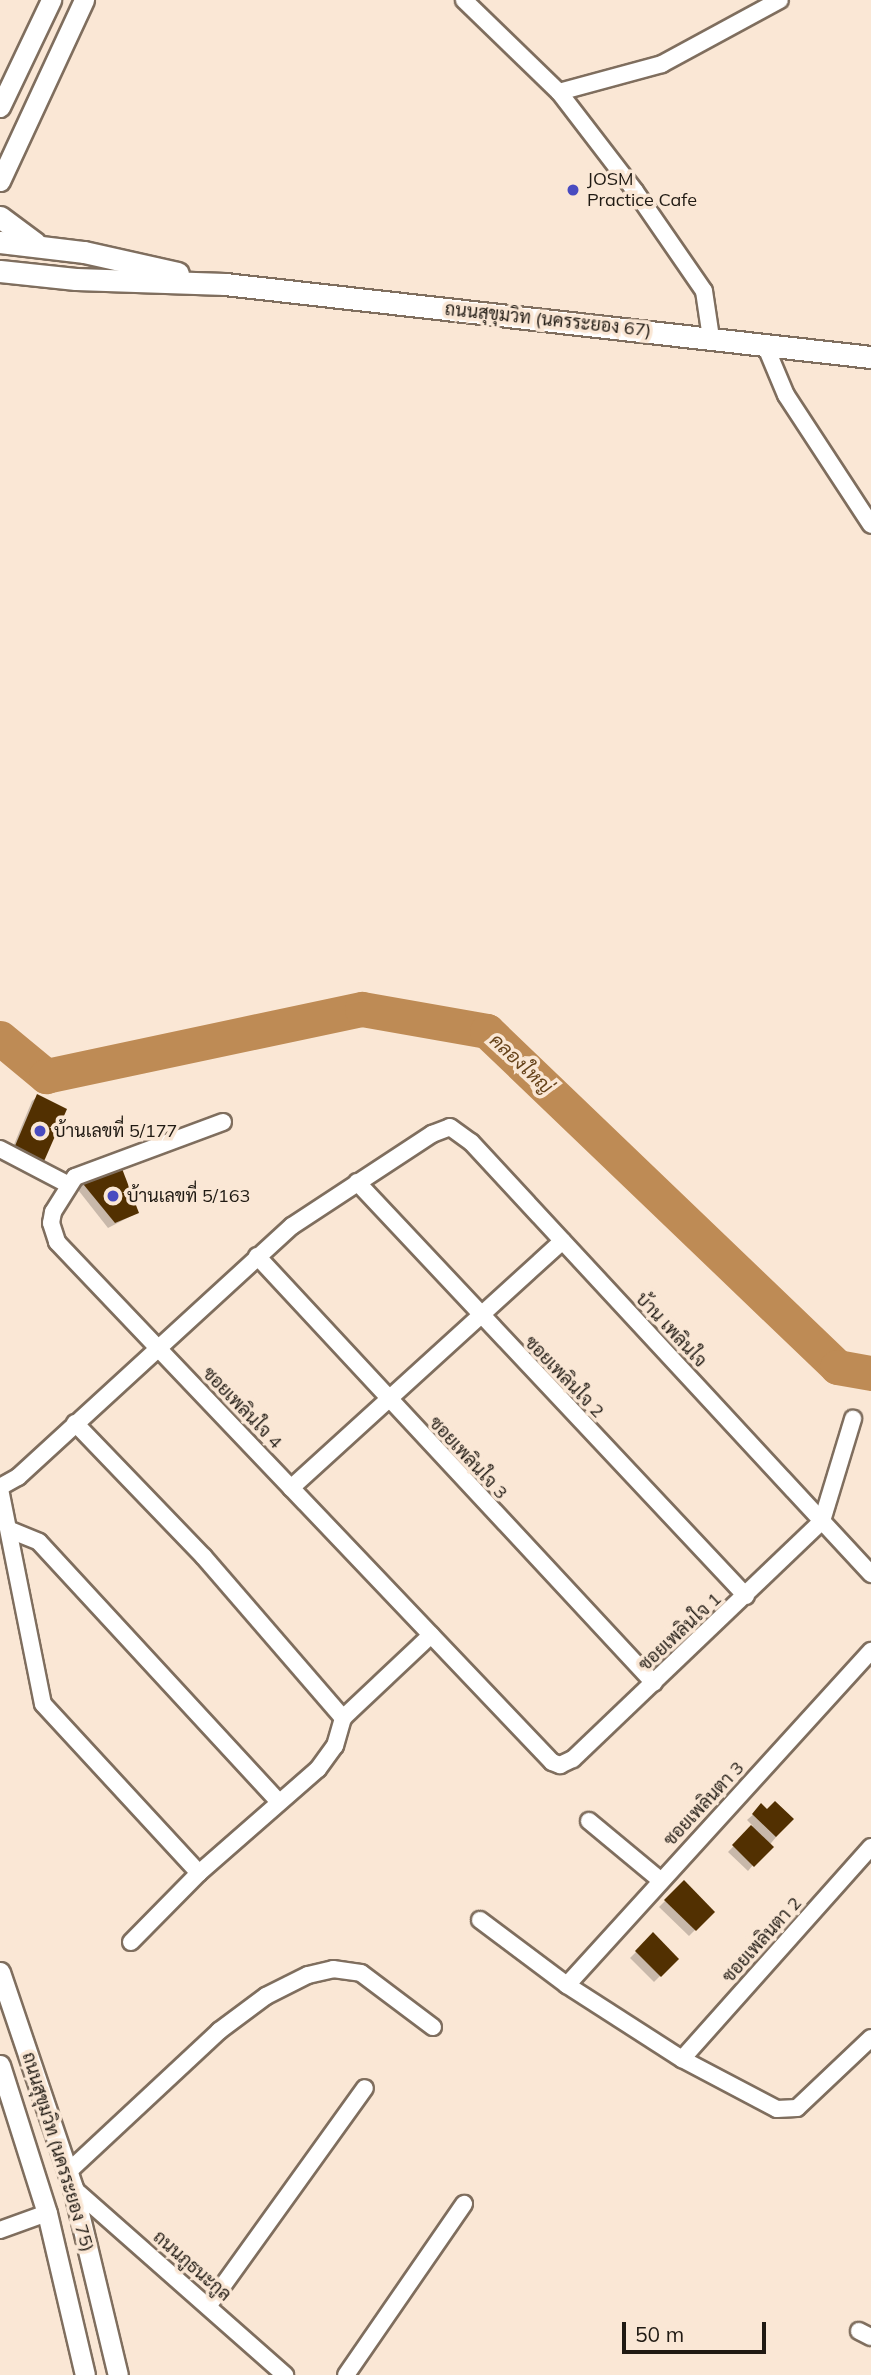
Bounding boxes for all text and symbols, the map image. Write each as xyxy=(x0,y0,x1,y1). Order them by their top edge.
place label: JOSM Practice Cafe xyxy=(587,169,697,212)
marker: JOSM Practice Cafe xyxy=(565,182,581,198)
street label: ถนนสุขุมวิท (นครระยอง 67) xyxy=(444,298,652,342)
water label: คลองใหญ่ xyxy=(485,1029,557,1099)
place label: บ้านเลขที่ 5/177 xyxy=(54,1120,177,1142)
marker: บ้านเลขที่ 5/177 xyxy=(32,1123,48,1139)
place label: บ้านเลขที่ 5/163 xyxy=(127,1185,250,1207)
marker: บ้านเลขที่ 5/163 xyxy=(105,1188,121,1204)
street label: บ้าน เพลินใจ xyxy=(631,1288,711,1372)
street label: ซอยเพลินใจ 2 xyxy=(520,1332,608,1422)
street label: ซอยเพลินใจ 4 xyxy=(198,1363,286,1453)
street label: ซอยเพลินใจ 3 xyxy=(424,1412,512,1504)
street label: ซอยเพลินใจ 1 xyxy=(634,1588,726,1676)
street label: ซอยเพลินตา 3 xyxy=(659,1757,749,1851)
street label: ซอยเพลินตา 2 xyxy=(718,1893,806,1987)
street label: ถนนสุขุมวิท (นครระยอง 75) xyxy=(17,2050,99,2254)
street label: ถนนภูธนะกูล xyxy=(149,2226,235,2306)
scale bar xyxy=(626,2308,770,2352)
text: 50 m xyxy=(635,2321,684,2347)

